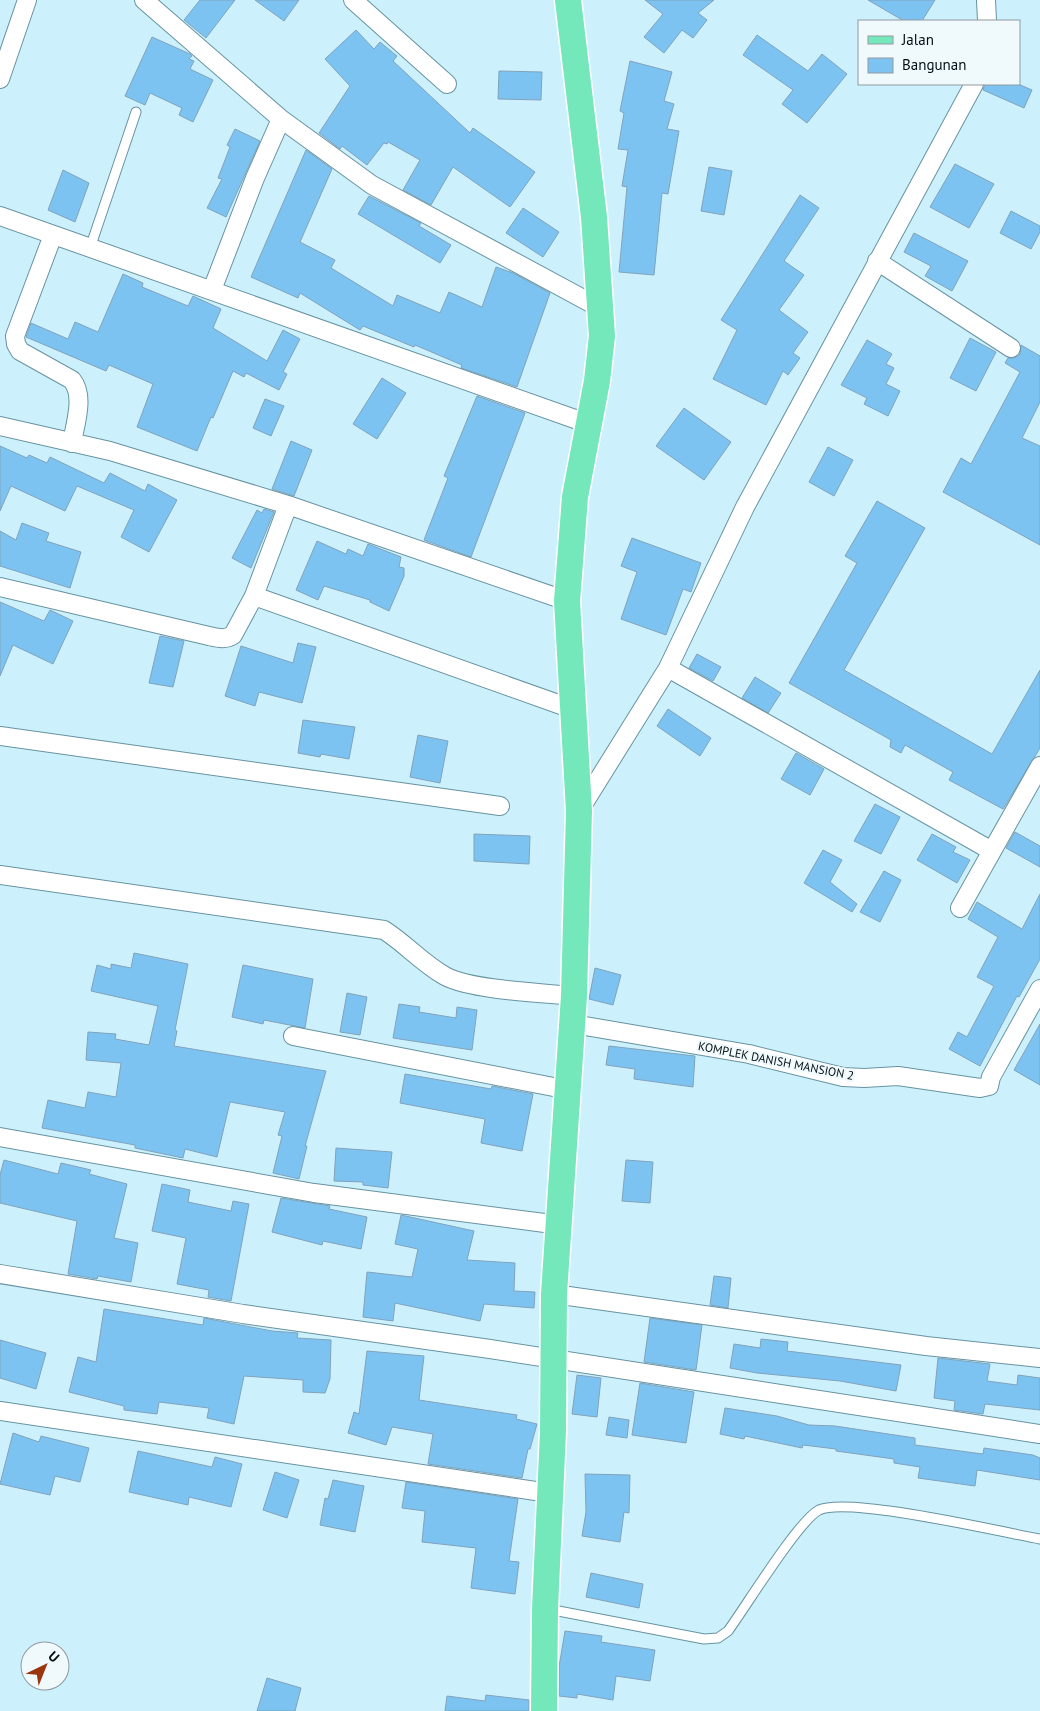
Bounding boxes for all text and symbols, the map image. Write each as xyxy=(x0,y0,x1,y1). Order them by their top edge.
legend xyxy=(858,20,1020,85)
text: Jalan xyxy=(901,30,934,49)
text: Bangunan xyxy=(902,55,966,74)
street label: KOMPLEK DANISH MANSION 2 xyxy=(697,1038,855,1083)
north arrow xyxy=(20,1641,70,1691)
text: U xyxy=(45,1647,63,1666)

